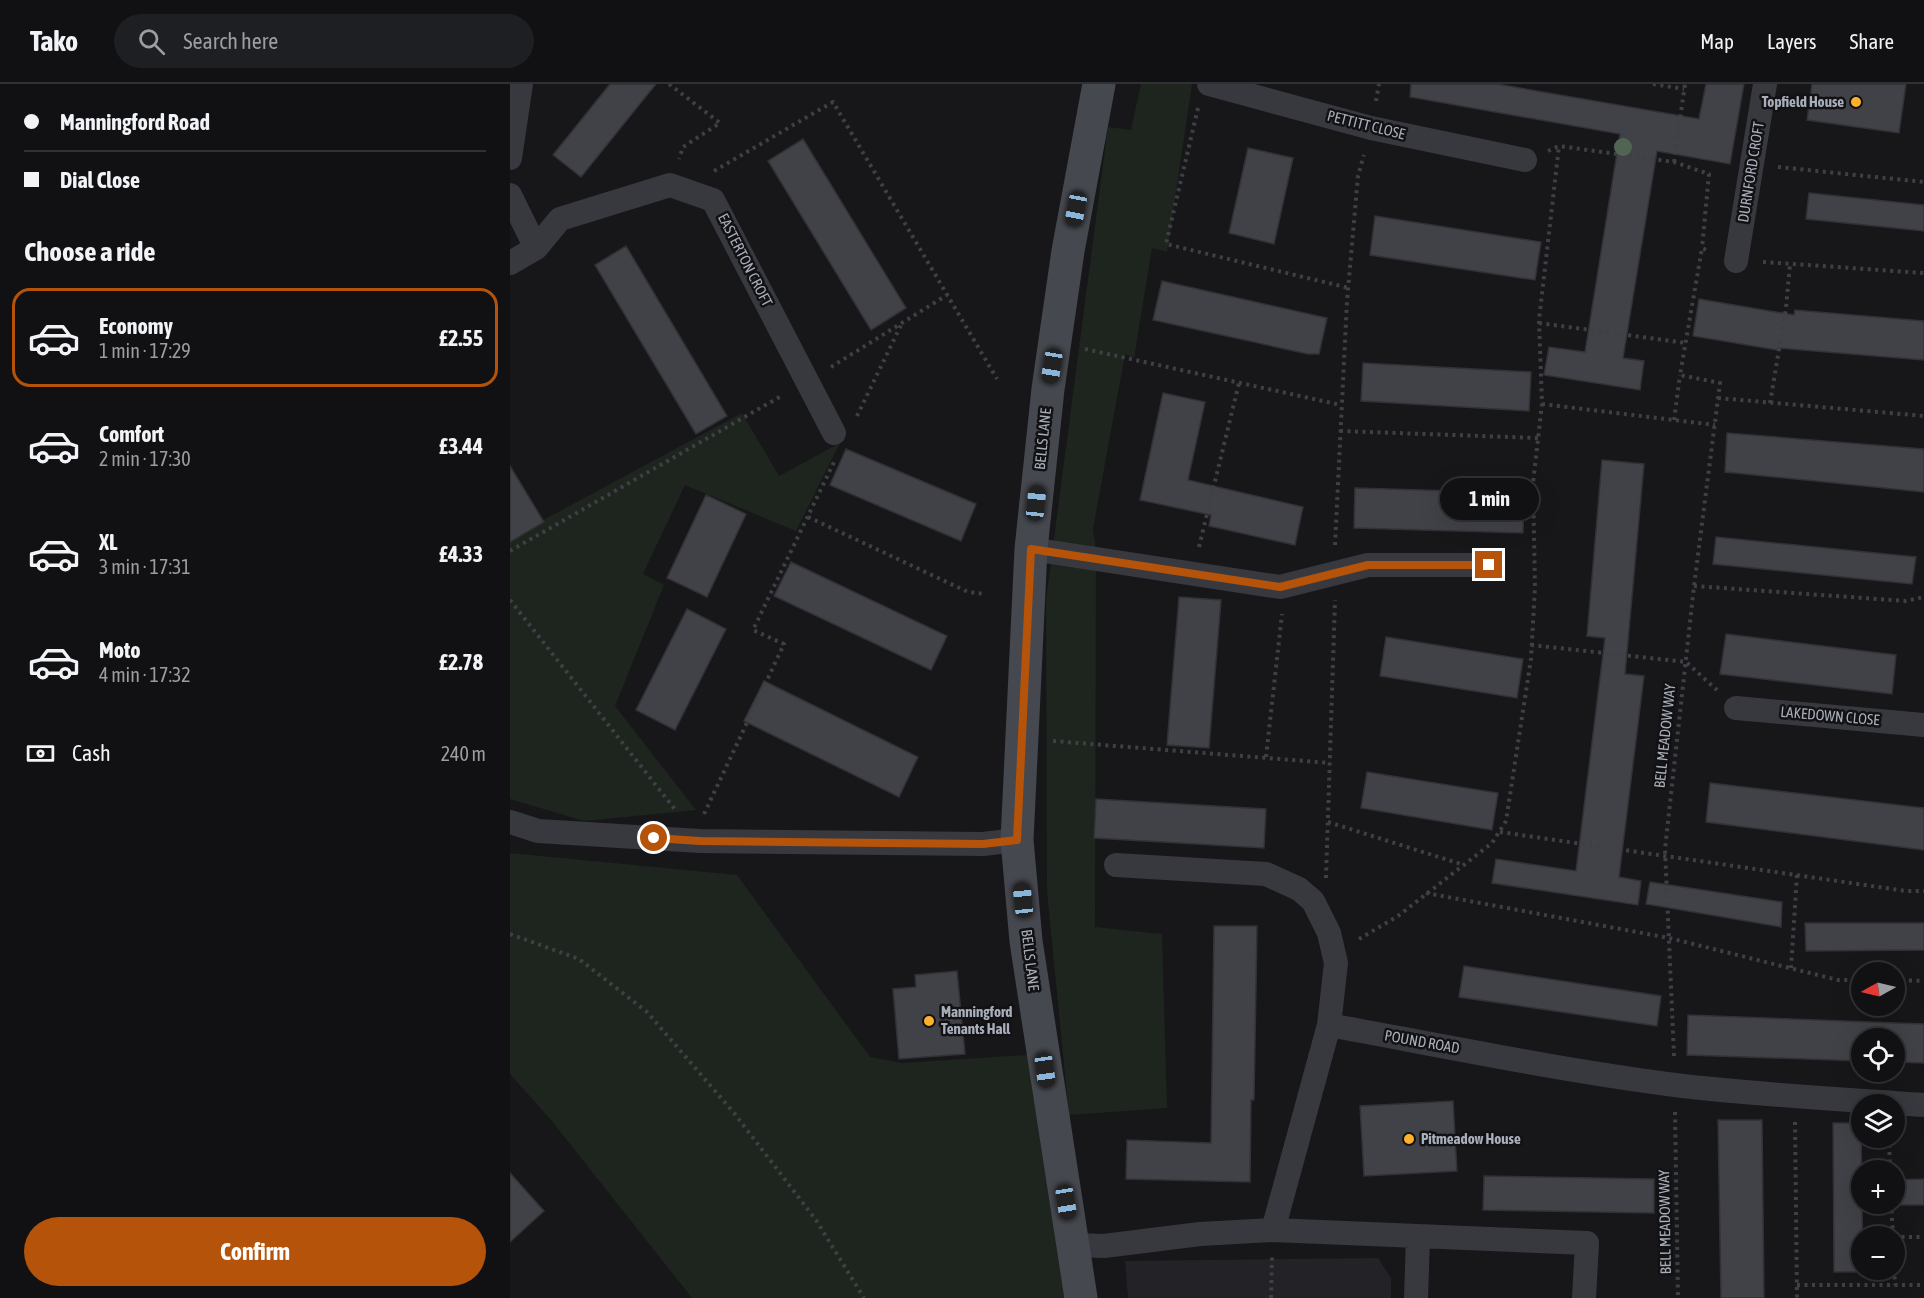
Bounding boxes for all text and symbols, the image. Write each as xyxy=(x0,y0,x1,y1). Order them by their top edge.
search box xyxy=(114,14,534,68)
text: Tako xyxy=(30,25,78,57)
icon: search xyxy=(135,25,168,58)
text: Search here xyxy=(183,28,278,54)
text: Map xyxy=(1700,29,1734,53)
text: Layers xyxy=(1767,29,1817,53)
text: Share xyxy=(1850,29,1894,53)
place label: Topfield House xyxy=(1762,93,1844,110)
marker: Topfield House xyxy=(1849,95,1863,109)
street label: PETTITT CLOSE xyxy=(1325,107,1407,143)
text: Manningford Road xyxy=(60,109,210,135)
street label: DURNFORD CROFT xyxy=(1734,120,1767,224)
text: Dial Close xyxy=(60,167,140,193)
car xyxy=(1064,190,1088,228)
street label: EASTERTON CROFT xyxy=(715,210,776,309)
text: Choose a ride xyxy=(24,236,156,267)
icon: car xyxy=(27,311,81,365)
text: Economy xyxy=(99,313,173,339)
text: £2.55 xyxy=(439,325,483,351)
text: 1 min · 17:29 xyxy=(99,339,191,362)
car xyxy=(1040,347,1064,385)
street label: BELLS LANE xyxy=(1031,407,1054,471)
icon: car xyxy=(27,419,81,473)
text: Comfort xyxy=(99,421,164,447)
text: £3.44 xyxy=(439,433,483,459)
text: 2 min · 17:30 xyxy=(99,447,191,470)
callout: 1 min xyxy=(1440,478,1538,520)
car xyxy=(1025,484,1047,522)
text: 1 min xyxy=(1469,487,1510,510)
icon: car xyxy=(27,527,81,581)
text: XL xyxy=(99,529,117,555)
text: £4.33 xyxy=(439,541,483,567)
route end xyxy=(1475,551,1502,578)
text: 3 min · 17:31 xyxy=(99,555,191,578)
icon: car xyxy=(27,635,81,689)
text: Moto xyxy=(99,637,141,663)
text: £2.78 xyxy=(439,649,483,675)
text: 4 min · 17:32 xyxy=(99,663,191,686)
street label: BELL MEADOW WAY xyxy=(1651,683,1678,789)
street label: LAKEDOWN CLOSE xyxy=(1780,703,1881,728)
icon: cash xyxy=(24,737,57,770)
text: Cash xyxy=(72,740,111,766)
text: 240 m xyxy=(441,742,486,765)
route start xyxy=(640,824,667,851)
car xyxy=(1012,881,1034,919)
street label: BELLS LANE xyxy=(1018,928,1043,992)
north arrow xyxy=(1851,962,1905,1016)
map controls xyxy=(1851,962,1905,1280)
place label: Manningford Tenants Hall xyxy=(941,1003,1012,1037)
marker: Manningford Tenants Hall xyxy=(922,1014,936,1028)
street label: POUND ROAD xyxy=(1383,1027,1461,1056)
button: locate xyxy=(1851,1028,1905,1082)
car xyxy=(1034,1051,1056,1089)
button: layers xyxy=(1851,1094,1905,1148)
place label: Pitmeadow House xyxy=(1421,1130,1521,1147)
marker: Pitmeadow House xyxy=(1402,1132,1416,1146)
button: + xyxy=(1851,1160,1905,1214)
street label: BELL MEADOW WAY xyxy=(1655,1169,1674,1275)
car xyxy=(1054,1183,1078,1221)
button: Confirm xyxy=(24,1217,486,1286)
button: − xyxy=(1851,1226,1905,1280)

